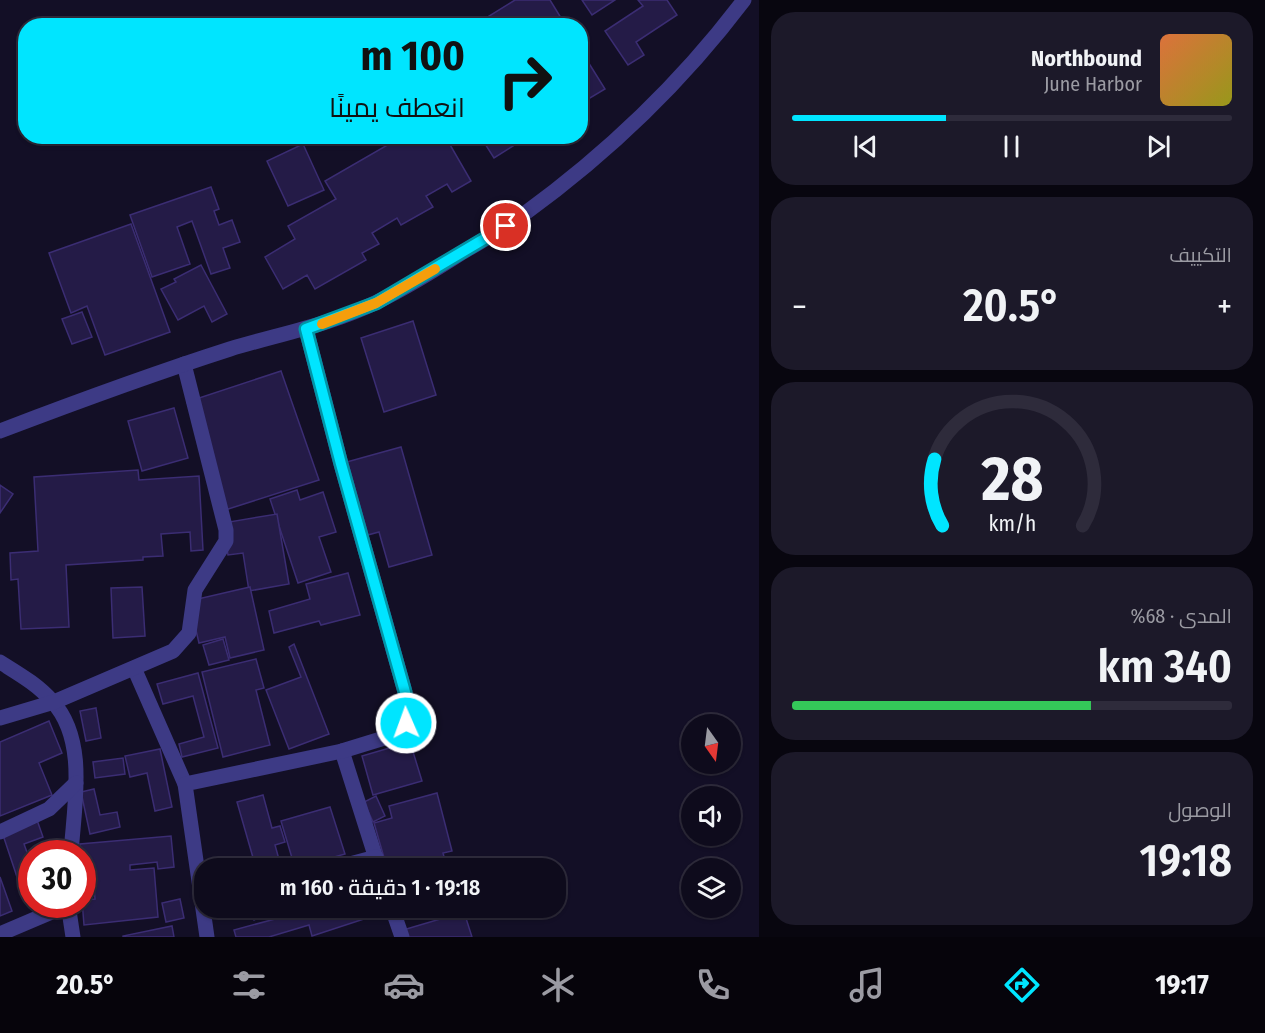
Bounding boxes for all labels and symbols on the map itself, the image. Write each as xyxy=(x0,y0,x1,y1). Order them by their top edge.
pin xyxy=(480,200,531,251)
position arrow xyxy=(374,691,438,755)
north arrow xyxy=(681,714,741,774)
speed limit sign: 30 xyxy=(18,840,96,918)

